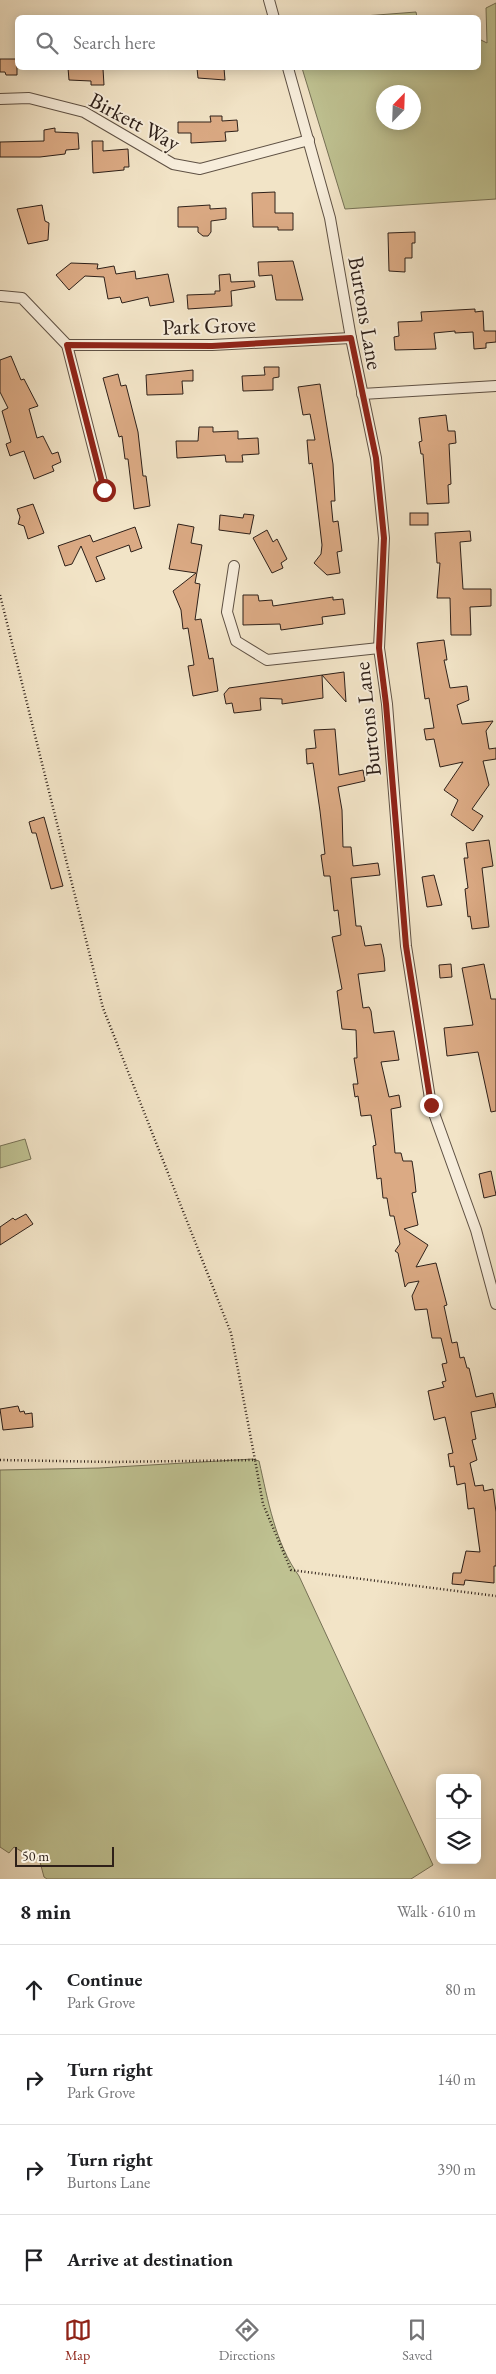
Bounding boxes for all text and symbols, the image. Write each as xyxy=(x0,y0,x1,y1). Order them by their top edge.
search box xyxy=(15,15,481,70)
icon: search xyxy=(33,29,61,57)
text: Search here xyxy=(73,30,155,55)
street label: Birkett Way xyxy=(84,85,186,158)
north arrow xyxy=(376,85,421,130)
street label: Burtons Lane xyxy=(341,254,390,372)
street label: Park Grove xyxy=(162,309,257,342)
route start xyxy=(93,479,116,502)
street label: Burtons Lane xyxy=(347,660,388,777)
route end xyxy=(420,1094,443,1117)
map controls xyxy=(436,1774,481,1864)
button: locate xyxy=(436,1774,481,1819)
button: layers xyxy=(436,1819,481,1864)
scale bar xyxy=(15,1844,114,1867)
text: 50 m xyxy=(22,1847,49,1865)
text: 8 min xyxy=(20,1898,71,1925)
text: Walk · 610 m xyxy=(397,1901,476,1922)
text: Continue xyxy=(67,1967,142,1992)
icon: ahead xyxy=(20,1976,48,2004)
text: 80 m xyxy=(445,1979,476,2000)
text: Park Grove xyxy=(67,1992,135,2013)
text: Turn right xyxy=(67,2057,153,2082)
icon: right xyxy=(20,2066,48,2094)
text: 140 m xyxy=(437,2069,476,2090)
text: Park Grove xyxy=(67,2082,135,2103)
text: Turn right xyxy=(67,2147,153,2172)
icon: right xyxy=(20,2156,48,2184)
text: 390 m xyxy=(437,2159,476,2180)
text: Burtons Lane xyxy=(67,2172,150,2193)
icon: arrive xyxy=(20,2246,48,2274)
text: Arrive at destination xyxy=(67,2247,233,2272)
tab: Map xyxy=(64,2316,92,2364)
tab: Directions xyxy=(219,2316,275,2364)
tab: Saved xyxy=(402,2316,432,2364)

